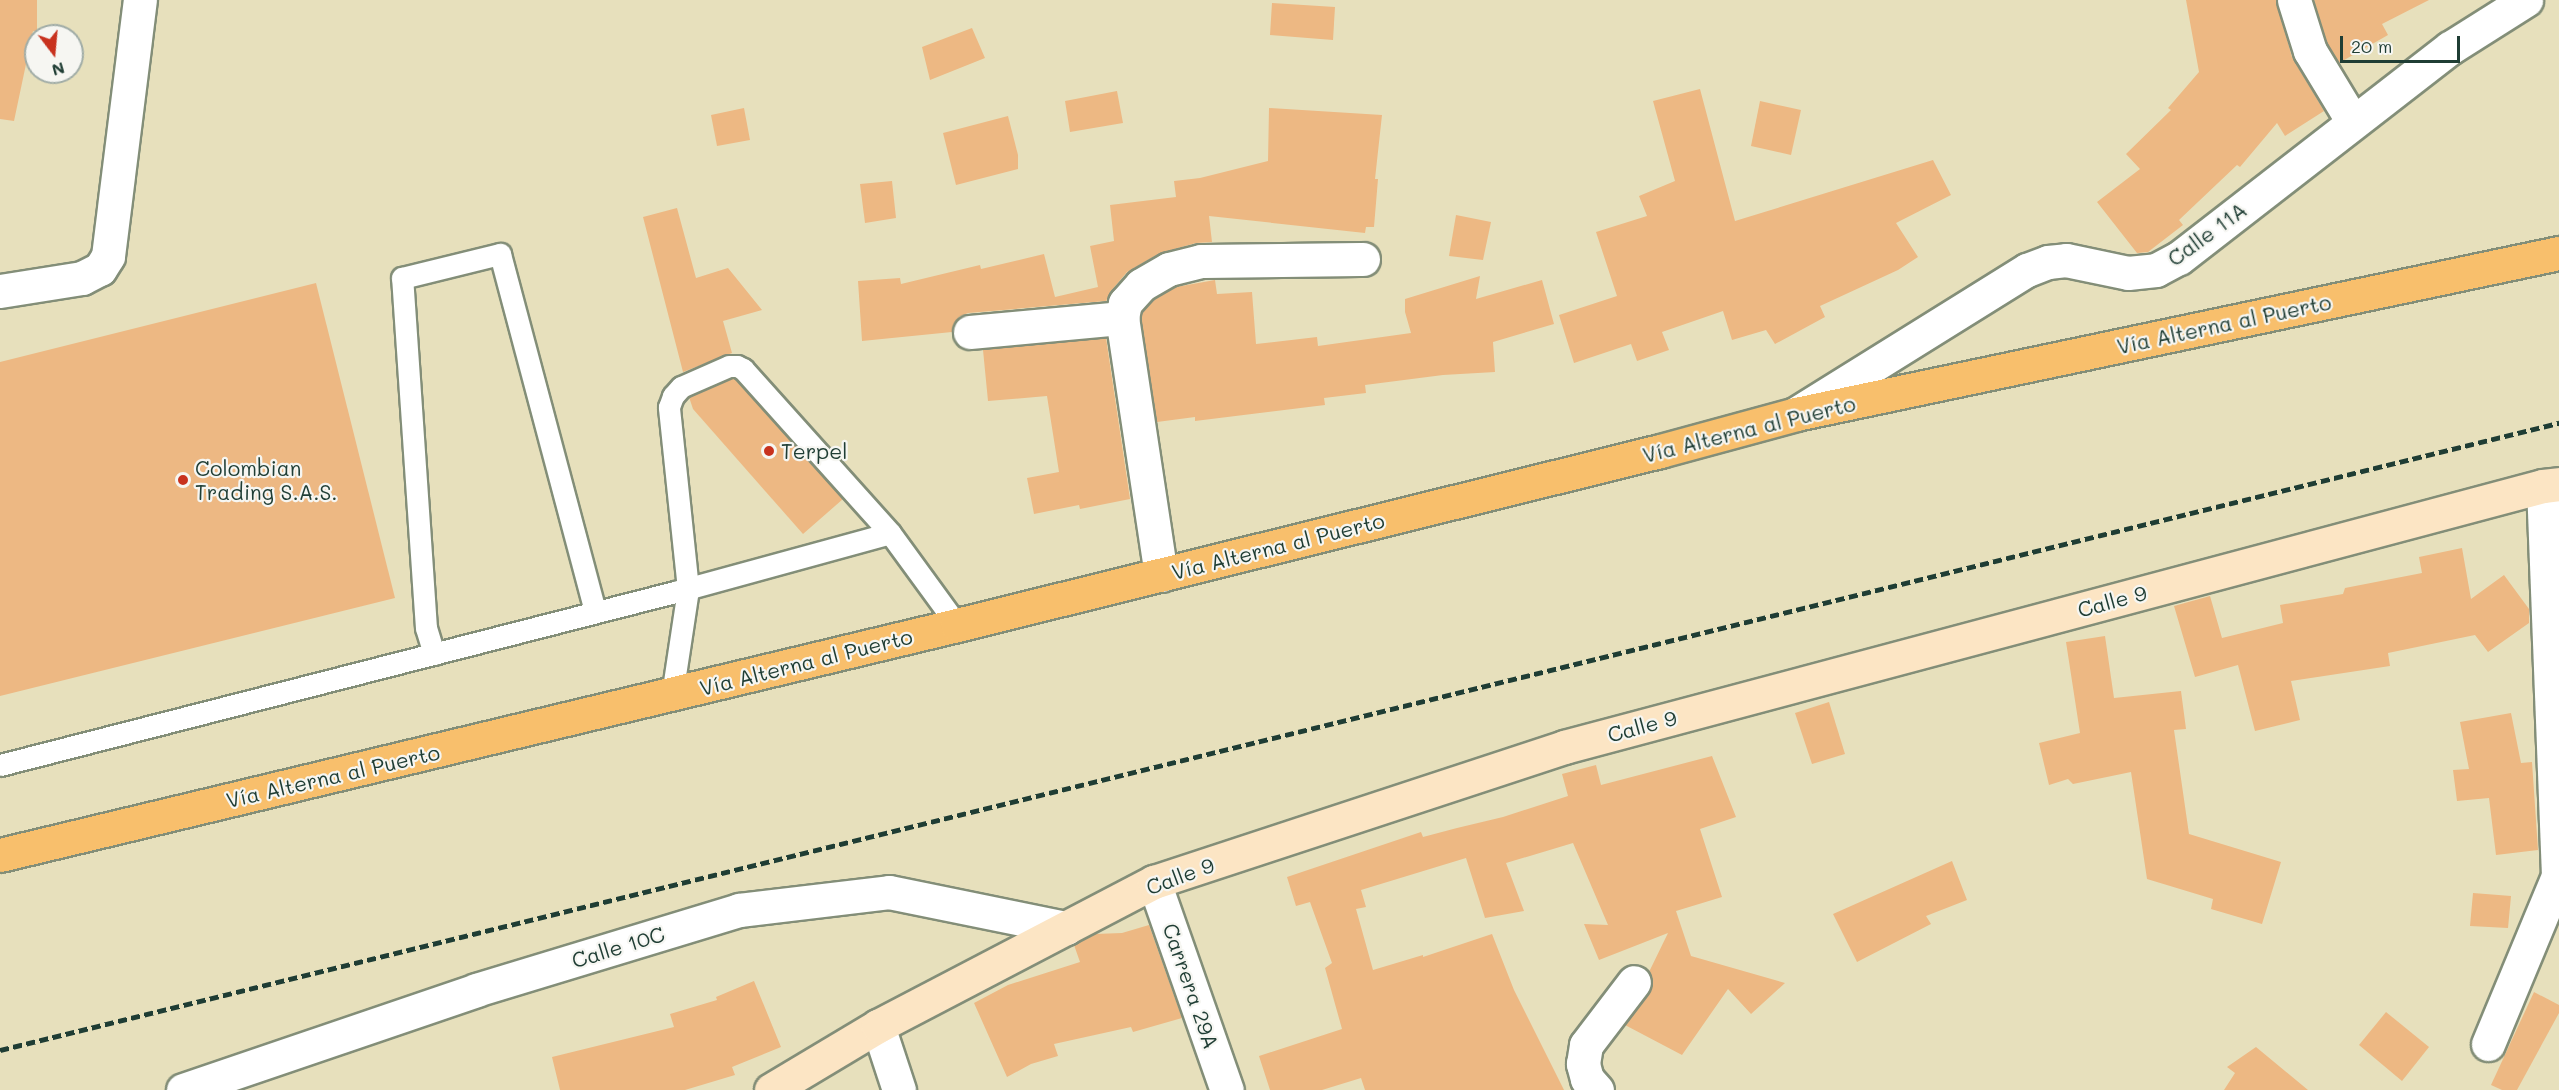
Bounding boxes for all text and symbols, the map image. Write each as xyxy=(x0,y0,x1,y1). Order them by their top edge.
north arrow xyxy=(24,24,84,84)
scale bar xyxy=(2343,24,2463,62)
text: 20 m xyxy=(2351,34,2392,58)
text: N xyxy=(50,58,67,82)
street label: Calle 11A xyxy=(2163,197,2251,271)
street label: Vía Alterna al Puerto xyxy=(2114,289,2334,359)
street label: Vía Alterna al Puerto xyxy=(1640,390,1858,468)
place label: Terpel xyxy=(781,438,847,464)
marker: Terpel xyxy=(762,444,776,458)
place label: Colombian Trading S.A.S. xyxy=(195,455,337,505)
marker: Colombian Trading S.A.S. xyxy=(176,473,190,487)
street label: Vía Alterna al Puerto xyxy=(1169,507,1387,585)
street label: Calle 9 xyxy=(2075,580,2149,622)
street label: Vía Alterna al Puerto xyxy=(697,623,915,701)
street label: Calle 9 xyxy=(1605,705,1679,747)
street label: Vía Alterna al Puerto xyxy=(224,739,442,813)
street label: Calle 9 xyxy=(1142,852,1218,900)
street label: Carrera 29A xyxy=(1158,920,1224,1052)
street label: Calle 10C xyxy=(569,921,667,973)

